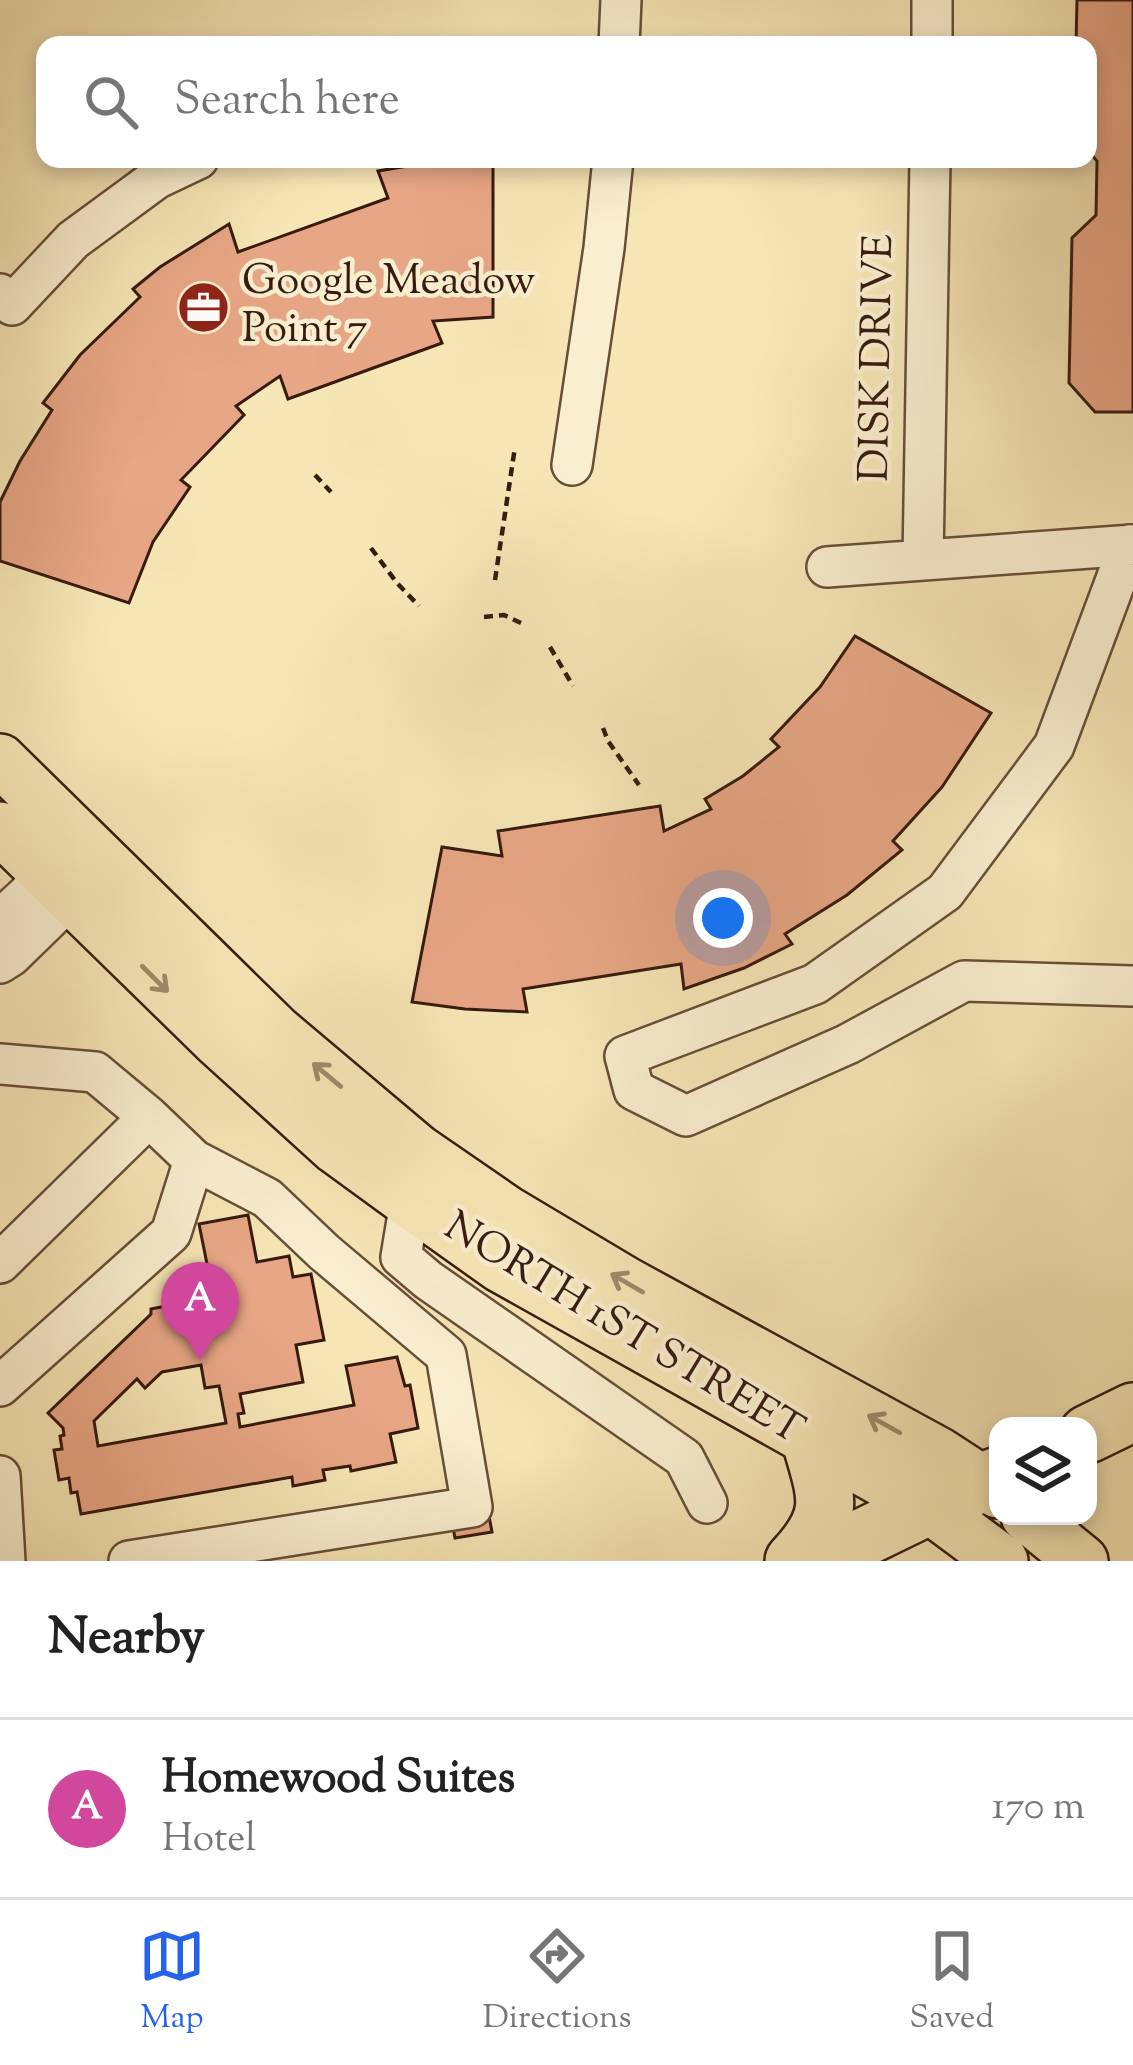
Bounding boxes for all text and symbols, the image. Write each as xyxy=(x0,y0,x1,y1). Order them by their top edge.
search box xyxy=(36,36,1097,168)
icon: search xyxy=(78,69,144,135)
text: Search here xyxy=(174,70,400,135)
street label: DISK DRIVE xyxy=(847,234,911,482)
place label: Google Meadow Point 7 xyxy=(242,253,535,361)
office icon: Google Meadow Point 7 xyxy=(175,279,231,335)
your location xyxy=(693,888,753,948)
one-way arrow xyxy=(141,964,169,993)
one-way arrow xyxy=(312,1061,343,1089)
street label: NORTH 1ST STREET xyxy=(432,1199,814,1461)
pin: A xyxy=(161,1262,239,1361)
one-way arrow xyxy=(610,1270,645,1294)
one-way arrow xyxy=(867,1411,902,1435)
map controls xyxy=(989,1417,1097,1525)
button: layers xyxy=(989,1417,1097,1525)
text: Nearby xyxy=(48,1603,205,1676)
text: Homewood Suites xyxy=(162,1748,515,1813)
text: A xyxy=(71,1781,103,1837)
text: 170 m xyxy=(992,1781,1085,1837)
text: Hotel xyxy=(162,1813,256,1869)
tab: Map xyxy=(139,1923,205,2043)
tab: Directions xyxy=(483,1923,632,2043)
tab: Saved xyxy=(909,1923,994,2043)

